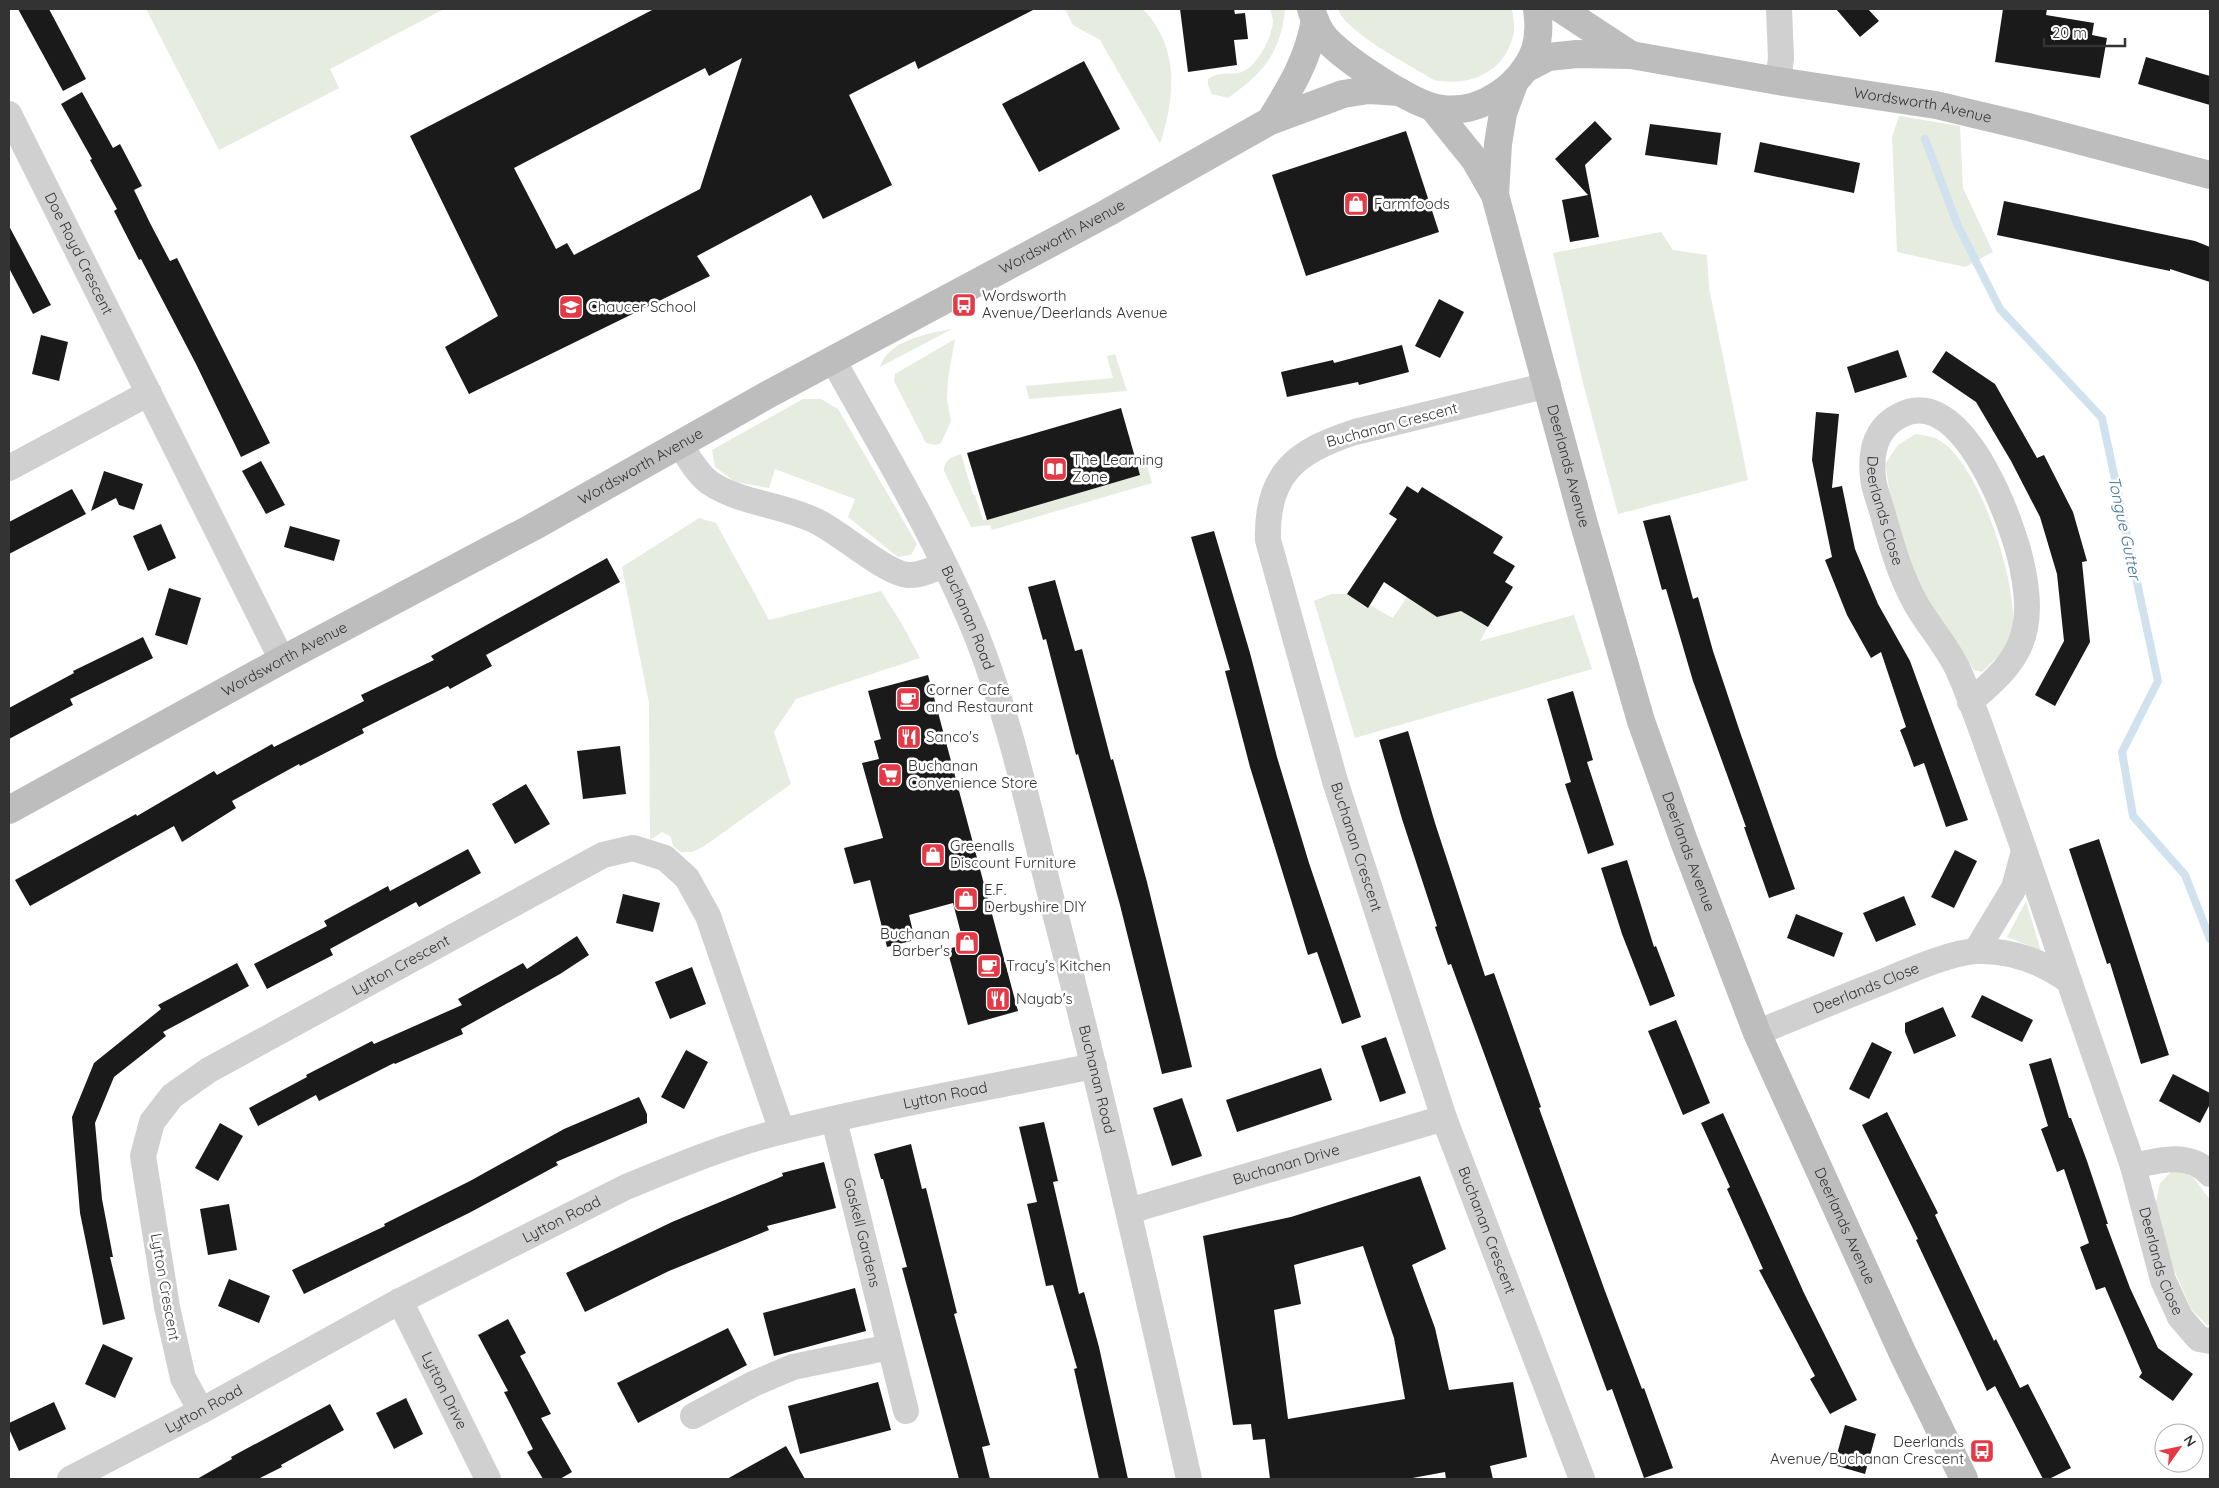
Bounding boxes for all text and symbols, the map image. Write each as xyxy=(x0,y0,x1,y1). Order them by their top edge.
scale bar xyxy=(2044,15,2125,47)
text: 20 m xyxy=(2052,23,2087,42)
street label: Wordsworth Avenue xyxy=(1852,83,1994,127)
street label: Doe Royd Crescent xyxy=(41,189,118,318)
shop icon: Farmfoods xyxy=(1343,191,1369,217)
place label: Farmfoods xyxy=(1374,194,1450,213)
street label: Wordsworth Avenue xyxy=(996,195,1128,278)
place label: Wordsworth Avenue/Deerlands Avenue xyxy=(982,286,1168,322)
bus stop icon: Wordsworth Avenue/Deerlands Avenue xyxy=(951,292,977,318)
school or university icon: Chaucer School xyxy=(558,294,584,320)
place label: Chaucer School xyxy=(588,297,696,316)
street label: Buchanan Crescent xyxy=(1324,398,1460,451)
street label: Deerlands Avenue xyxy=(1543,402,1595,529)
street label: Wordsworth Avenue xyxy=(575,423,706,509)
place label: The Learning Zone xyxy=(1072,450,1163,486)
street label: Deerlands Close xyxy=(1863,455,1908,568)
library icon: The Learning Zone xyxy=(1042,456,1068,482)
water label: Tongue Gutter xyxy=(2104,474,2146,583)
street label: Buchanan Road xyxy=(937,562,999,672)
street label: Wordsworth Avenue xyxy=(218,617,350,700)
place label: Corner Cafe and Restaurant xyxy=(926,680,1033,716)
cafe icon: Corner Cafe and Restaurant xyxy=(895,686,921,712)
restaurant icon: Sanco's xyxy=(896,724,922,750)
place label: Sanco's xyxy=(926,727,979,746)
place label: Buchanan Convenience Store xyxy=(908,756,1038,792)
supermarket icon: Buchanan Convenience Store xyxy=(877,762,903,788)
street label: Buchanan Crescent xyxy=(1327,780,1387,914)
street label: Deerlands Avenue xyxy=(1658,789,1720,914)
place label: Greenalls Discount Furniture xyxy=(950,836,1076,872)
shop icon: Greenalls Discount Furniture xyxy=(920,842,946,868)
place label: E.F. Derbyshire DIY xyxy=(984,880,1087,916)
shop icon: E.F. Derbyshire DIY xyxy=(953,886,979,912)
place label: Buchanan Barber's xyxy=(880,924,950,960)
street label: Lytton Crescent xyxy=(348,930,453,999)
shop icon: Buchanan Barber's xyxy=(954,930,980,956)
cafe icon: Tracy’s Kitchen xyxy=(976,953,1002,979)
place label: Tracy’s Kitchen xyxy=(1006,956,1111,975)
street label: Deerlands Close xyxy=(1810,958,1922,1018)
restaurant icon: Nayab's xyxy=(985,986,1011,1012)
place label: Nayab's xyxy=(1016,989,1073,1008)
street label: Buchanan Road xyxy=(1075,1023,1120,1136)
street label: Lytton Road xyxy=(901,1077,989,1113)
street label: Buchanan Drive xyxy=(1231,1139,1342,1189)
street label: Buchanan Crescent xyxy=(1454,1164,1520,1297)
street label: Deerlands Avenue xyxy=(1810,1164,1880,1287)
street label: Gaskell Gardens xyxy=(840,1176,885,1289)
street label: Lytton Road xyxy=(519,1191,604,1247)
street label: Deerlands Close xyxy=(2135,1205,2188,1318)
street label: Lytton Crescent xyxy=(147,1232,184,1342)
street label: Lytton Drive xyxy=(418,1348,472,1432)
street label: Lytton Road xyxy=(162,1380,246,1437)
north arrow xyxy=(2154,1423,2204,1473)
place label: Deerlands Avenue/Buchanan Crescent xyxy=(1770,1432,1964,1468)
text: N xyxy=(2180,1432,2200,1450)
bus stop icon: Deerlands Avenue/Buchanan Crescent xyxy=(1969,1438,1995,1464)

